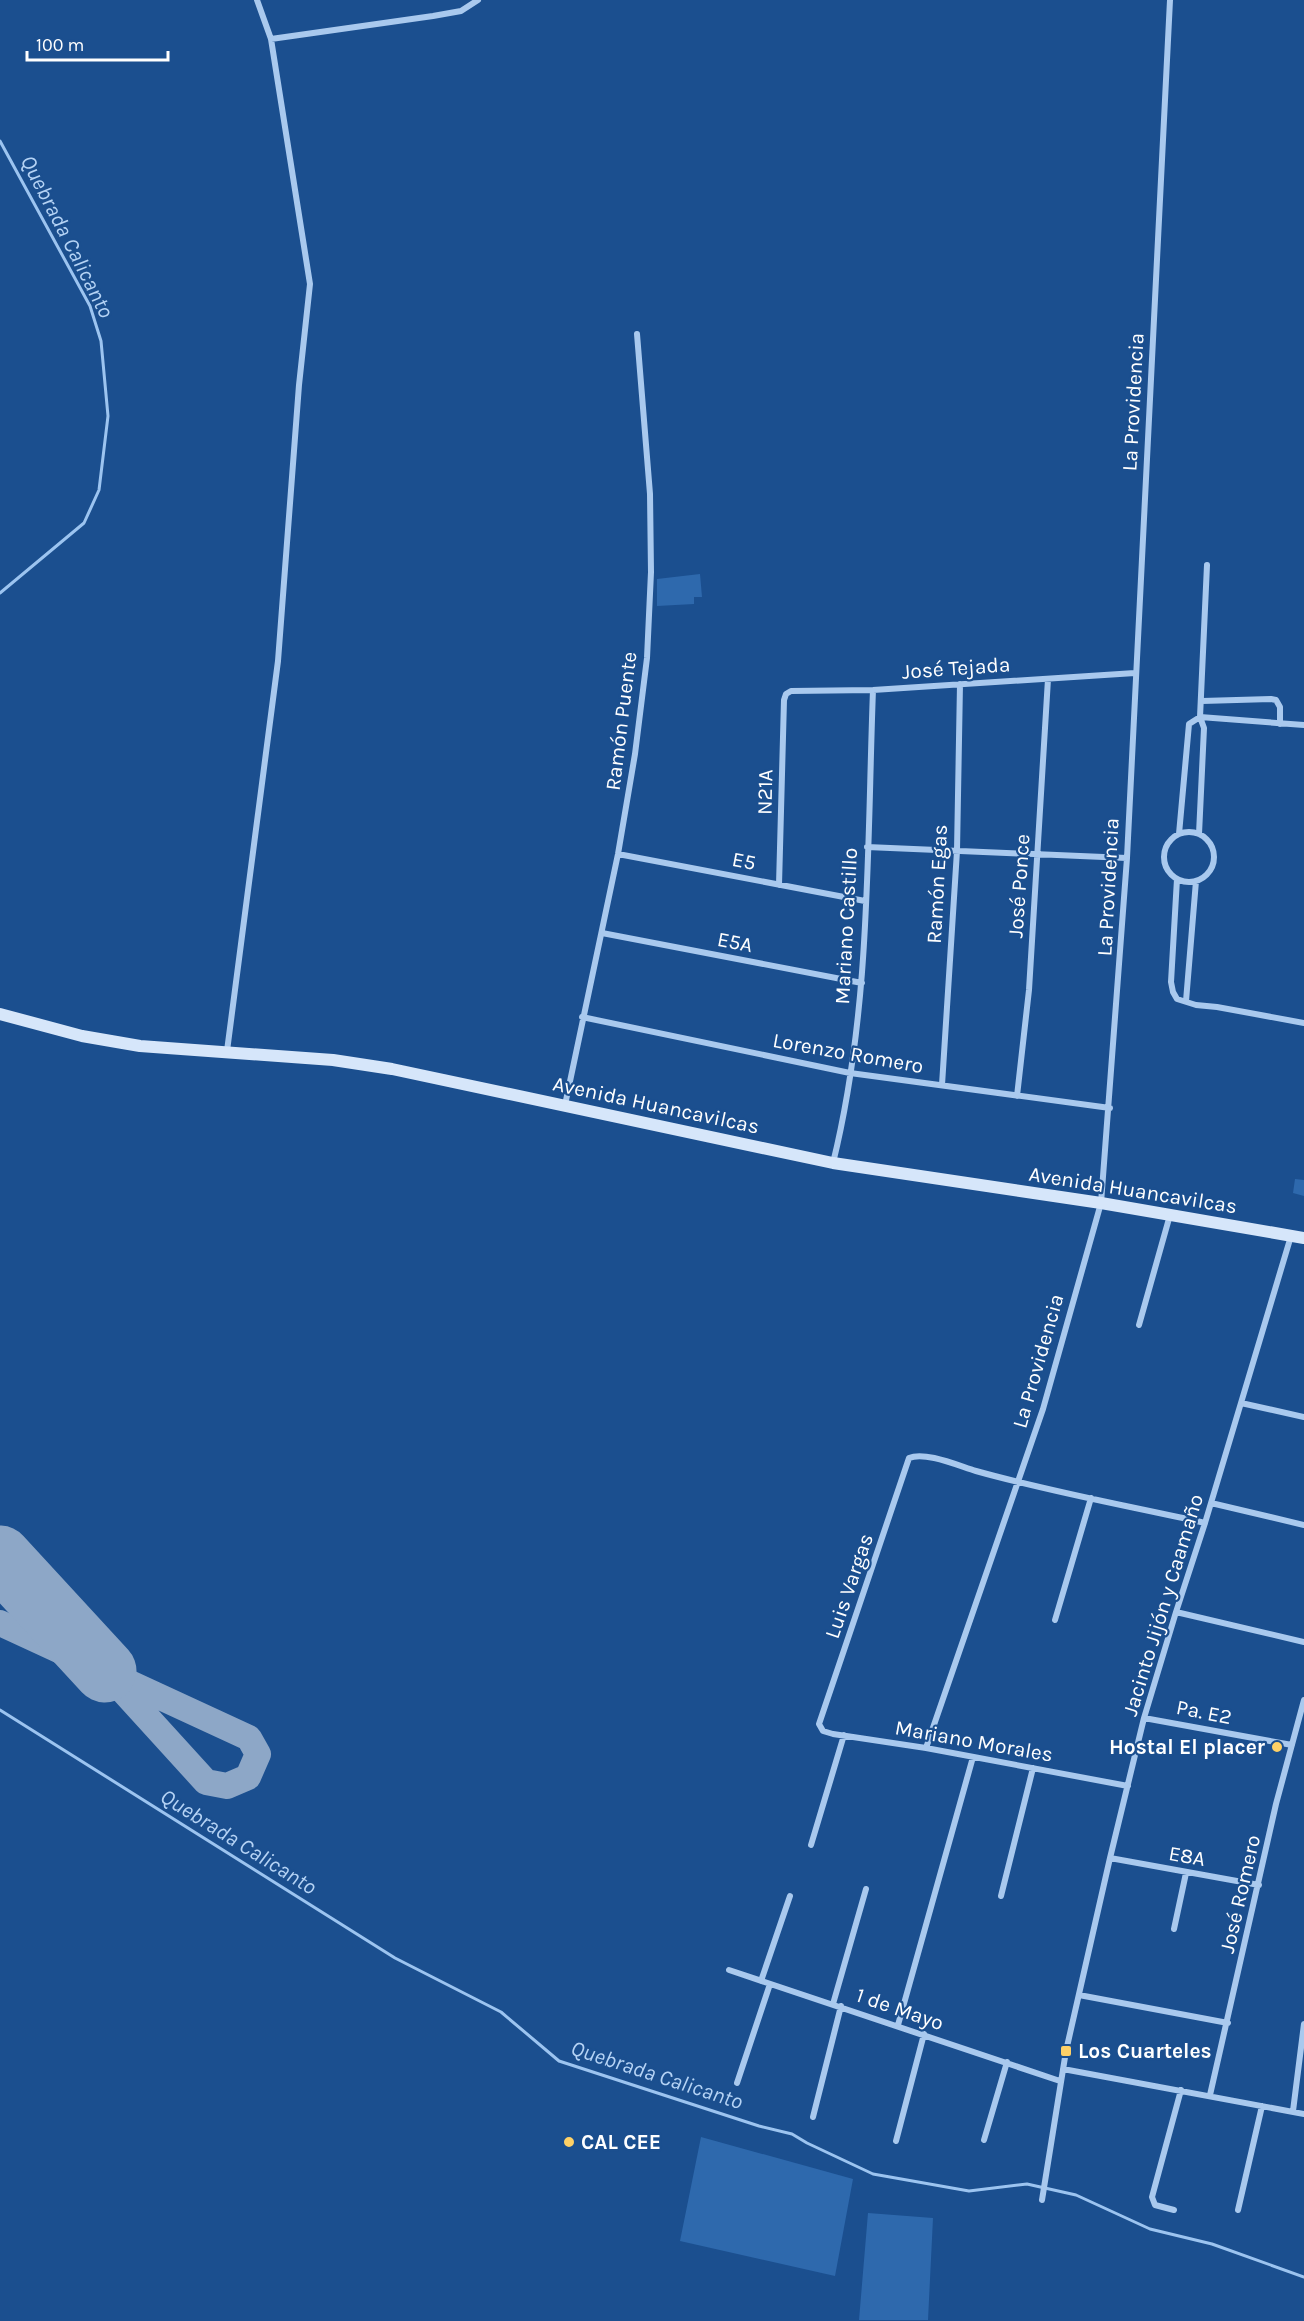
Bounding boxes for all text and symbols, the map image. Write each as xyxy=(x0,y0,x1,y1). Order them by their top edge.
scale bar xyxy=(27,24,168,62)
text: 100 m xyxy=(36,34,84,56)
water label: Quebrada Calicanto xyxy=(15,151,119,322)
street label: La Providencia xyxy=(1117,332,1149,472)
street label: Ramón Puente xyxy=(601,650,641,792)
street label: José Tejada xyxy=(901,652,1011,684)
street label: N21A xyxy=(753,769,777,815)
street label: La Providencia xyxy=(1092,817,1124,957)
street label: Ramón Egas xyxy=(922,824,952,944)
street label: José Ponce xyxy=(1003,833,1035,939)
street label: E5 xyxy=(730,847,758,875)
street label: Mariano Castillo xyxy=(830,847,862,1005)
street label: E5A xyxy=(715,927,755,957)
street label: Lorenzo Romero xyxy=(771,1028,925,1078)
street label: Avenida Huancavilcas xyxy=(551,1071,761,1139)
street label: Avenida Huancavilcas xyxy=(1027,1162,1239,1218)
street label: La Providencia xyxy=(1007,1291,1069,1431)
street label: Jacinto Jijón y Caamaño xyxy=(1118,1491,1208,1719)
street label: Luis Vargas xyxy=(820,1530,878,1642)
street label: Pa. E2 xyxy=(1174,1695,1234,1729)
street label: Mariano Morales xyxy=(893,1715,1055,1767)
place label: Hostal El placer xyxy=(1109,1735,1266,1759)
marker: Hostal El placer xyxy=(1270,1740,1284,1754)
water label: Quebrada Calicanto xyxy=(156,1783,321,1900)
street label: José Romero xyxy=(1215,1833,1265,1955)
street label: E8A xyxy=(1167,1841,1207,1871)
street label: 1 de Mayo xyxy=(853,1983,947,2035)
water label: Quebrada Calicanto xyxy=(568,2035,746,2115)
place label: Los Cuarteles xyxy=(1078,2039,1212,2063)
marker: Los Cuarteles xyxy=(1059,2044,1073,2058)
place label: CAL CEE xyxy=(581,2130,661,2154)
marker: CAL CEE xyxy=(562,2135,576,2149)

